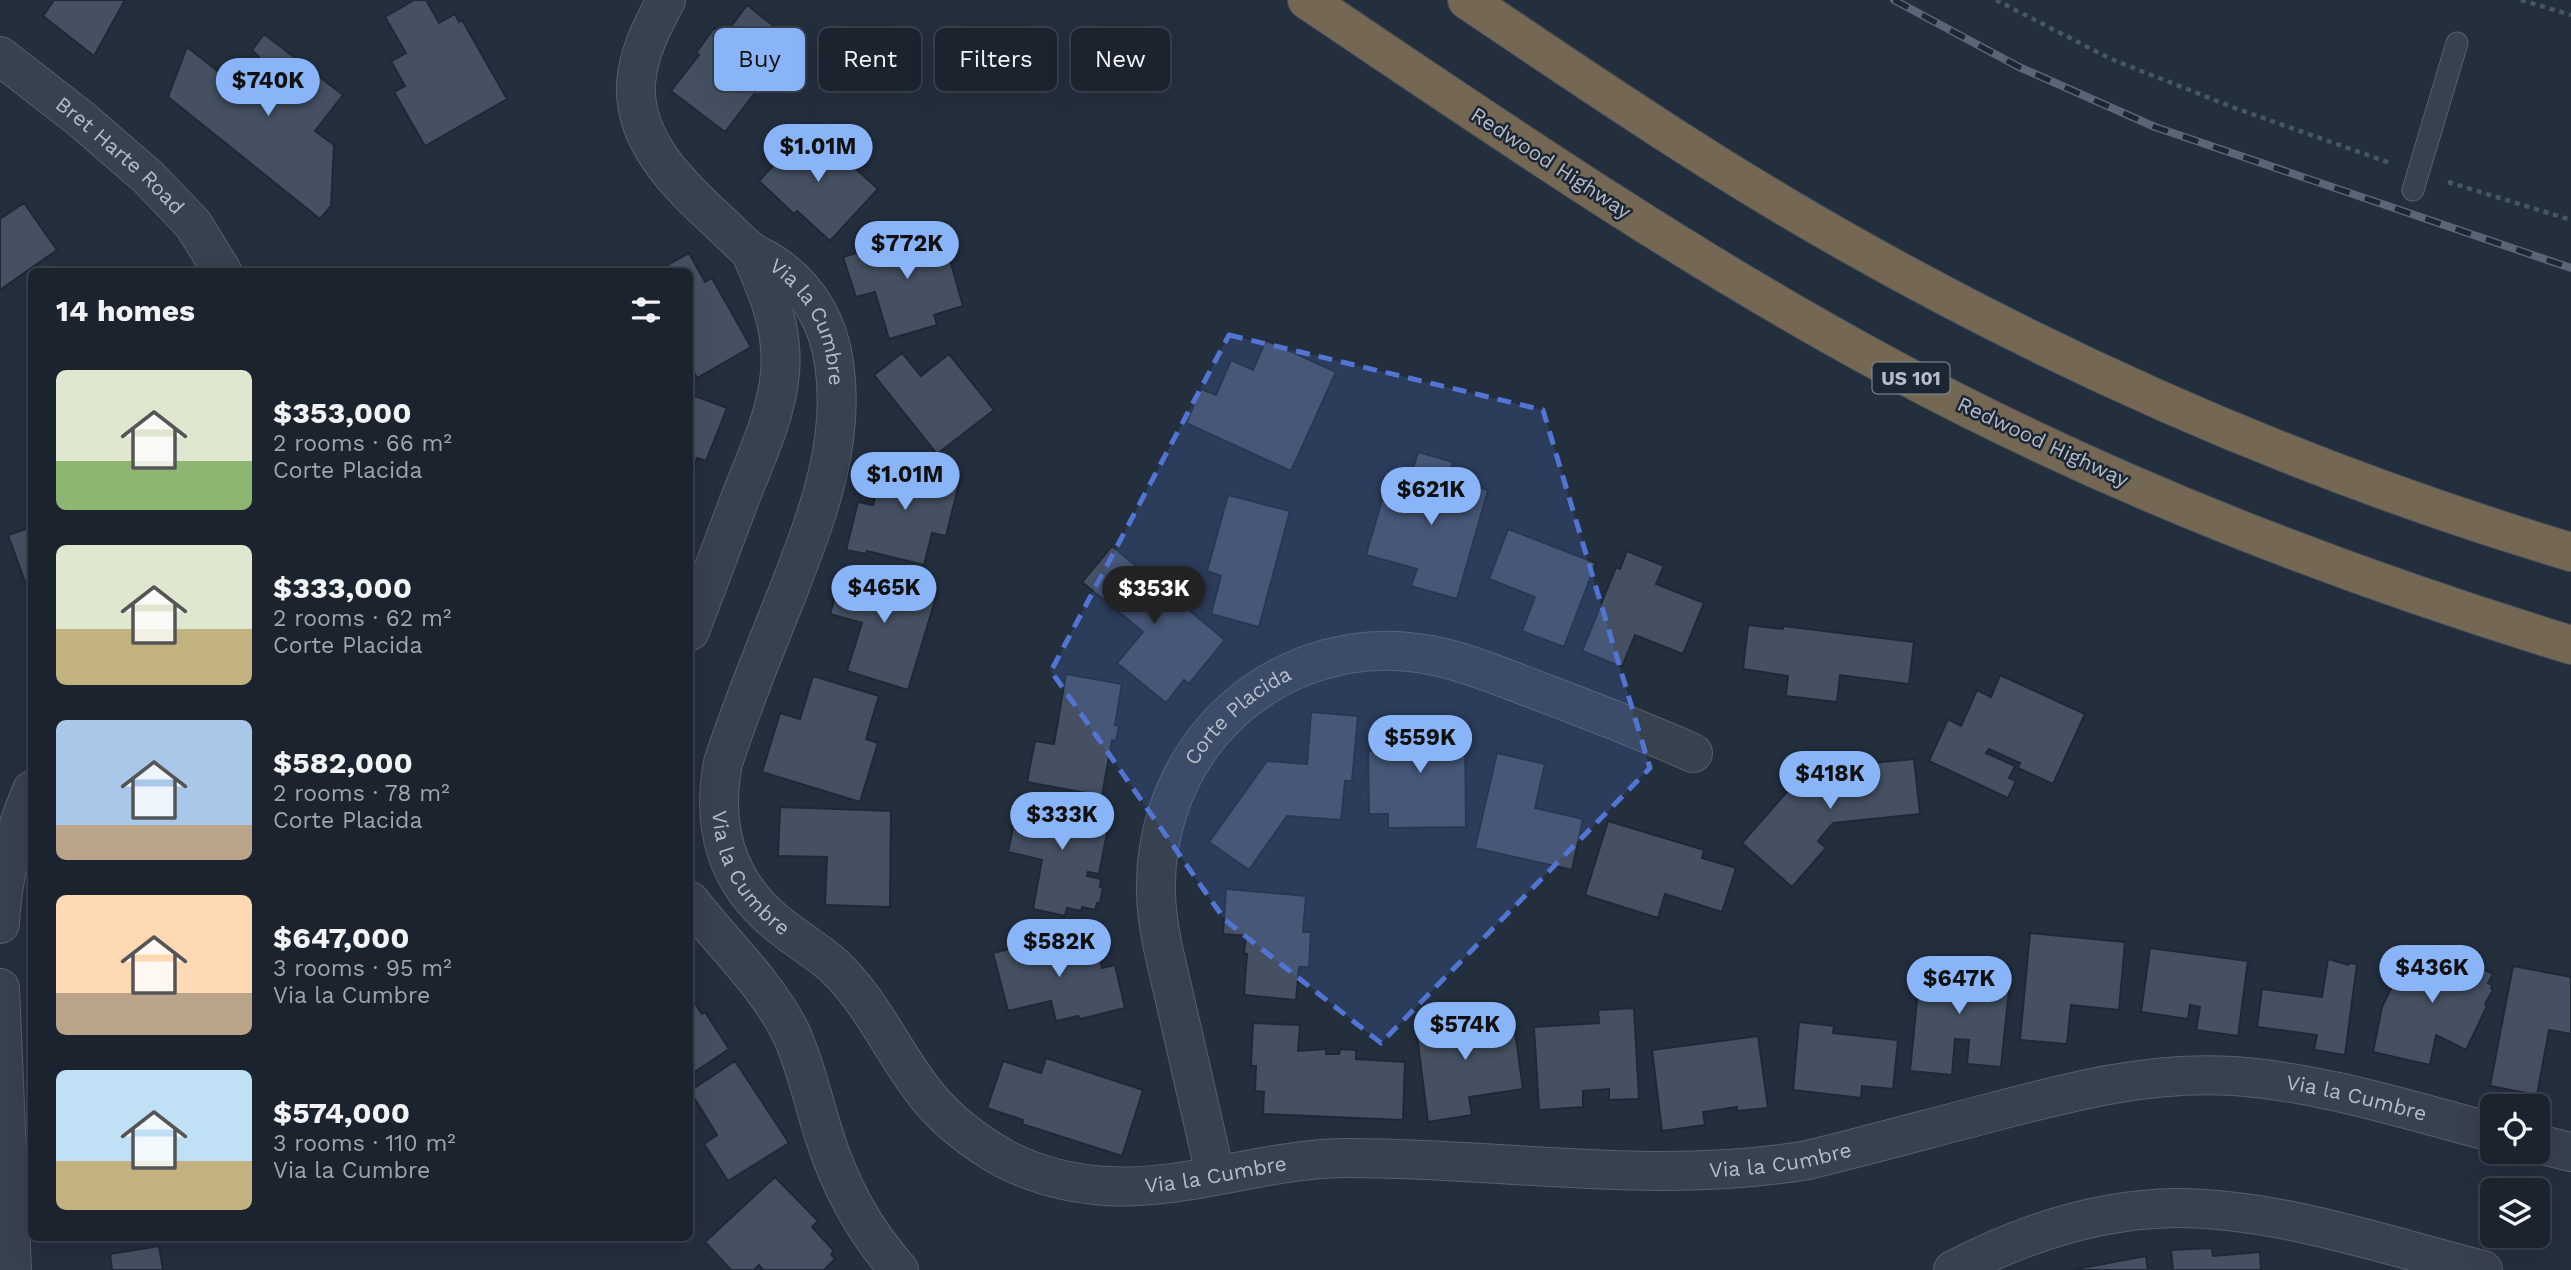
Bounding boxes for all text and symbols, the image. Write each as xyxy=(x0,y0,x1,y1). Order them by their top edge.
chip: Buy xyxy=(714,28,805,91)
chip: Rent xyxy=(819,28,921,91)
chip: Filters xyxy=(935,28,1057,91)
chip: New xyxy=(1071,28,1170,91)
pin: $740K xyxy=(219,58,317,118)
text: $740K xyxy=(232,67,304,94)
street label: Bret Harte Road xyxy=(51,91,190,219)
street label: Redwood Highway xyxy=(1466,101,1636,224)
pin: $1.01M xyxy=(761,124,875,184)
text: $1.01M xyxy=(780,133,856,160)
pin: $772K xyxy=(858,222,956,281)
text: $772K xyxy=(871,230,943,257)
street label: Via la Cumbre xyxy=(765,253,849,386)
icon: filters xyxy=(627,291,665,329)
text: 14 homes xyxy=(56,293,195,328)
road number: US 101 xyxy=(1872,362,1950,394)
street label: Redwood Highway xyxy=(1954,391,2133,492)
text: $353,000 xyxy=(273,395,412,430)
icon: home xyxy=(112,398,196,482)
text: 2 rooms · 66 m² xyxy=(273,430,452,457)
pin: $1.01M xyxy=(848,452,962,512)
text: Corte Placida xyxy=(273,457,423,484)
text: $1.01M xyxy=(867,461,943,488)
pin: $621K xyxy=(1382,468,1480,527)
text: $621K xyxy=(1397,476,1465,503)
pin: $465K xyxy=(835,566,933,625)
pin: $353K xyxy=(1105,566,1203,626)
text: $333,000 xyxy=(273,570,412,605)
icon: home xyxy=(112,573,196,657)
text: $465K xyxy=(847,574,921,601)
text: $353K xyxy=(1118,575,1190,602)
text: 2 rooms · 62 m² xyxy=(273,605,451,632)
text: Corte Placida xyxy=(273,632,423,659)
street label: Corte Placida xyxy=(1179,661,1295,769)
pin: $559K xyxy=(1371,716,1469,775)
text: $559K xyxy=(1384,724,1456,751)
text: $582,000 xyxy=(273,745,413,780)
icon: home xyxy=(112,748,196,832)
pin: $418K xyxy=(1781,752,1879,811)
text: $418K xyxy=(1795,760,1865,787)
text: 2 rooms · 78 m² xyxy=(273,780,450,807)
pin: $333K xyxy=(1013,792,1111,852)
text: $333K xyxy=(1026,801,1098,828)
text: Corte Placida xyxy=(273,807,423,834)
street label: Via la Cumbre xyxy=(707,809,795,941)
text: $647,000 xyxy=(273,920,410,955)
pin: $582K xyxy=(1010,920,1108,979)
icon: home xyxy=(112,923,196,1007)
text: $582K xyxy=(1023,928,1095,955)
pin: $436K xyxy=(2383,946,2481,1005)
text: $436K xyxy=(2395,954,2469,981)
text: 3 rooms · 95 m² xyxy=(273,955,452,982)
pin: $647K xyxy=(1910,956,2008,1016)
text: $647K xyxy=(1923,965,1995,992)
text: Via la Cumbre xyxy=(273,982,430,1009)
pin: $574K xyxy=(1416,1002,1514,1062)
text: $574K xyxy=(1430,1011,1500,1038)
street label: Via la Cumbre xyxy=(2284,1069,2430,1126)
map controls xyxy=(2480,1094,2550,1248)
button: locate xyxy=(2480,1094,2550,1164)
text: $574,000 xyxy=(273,1095,410,1130)
icon: home xyxy=(112,1098,196,1182)
text: 3 rooms · 110 m² xyxy=(273,1130,456,1157)
street label: Via la Cumbre xyxy=(1709,1137,1854,1182)
street label: Via la Cumbre xyxy=(1143,1150,1288,1198)
text: Via la Cumbre xyxy=(273,1157,430,1184)
button: layers xyxy=(2480,1178,2550,1248)

